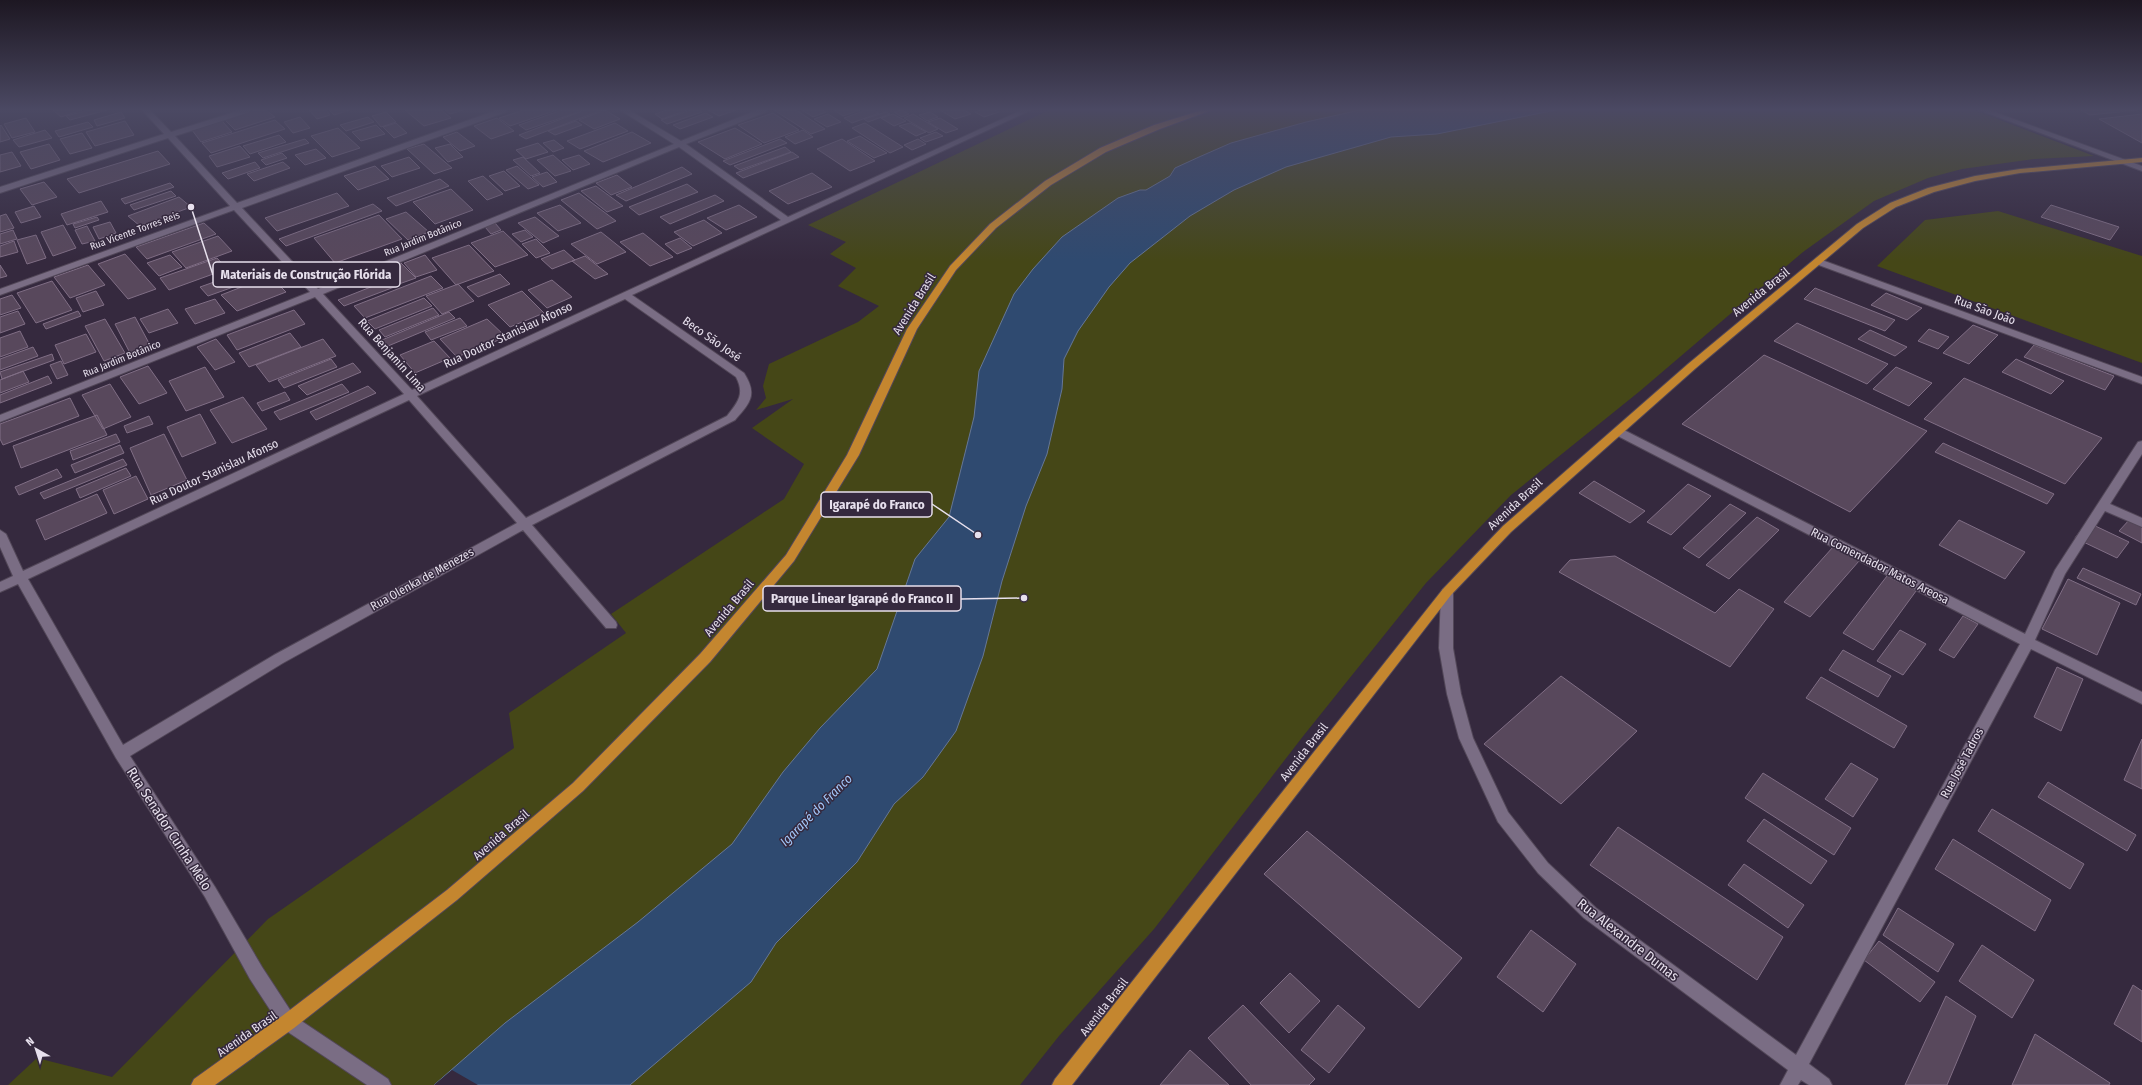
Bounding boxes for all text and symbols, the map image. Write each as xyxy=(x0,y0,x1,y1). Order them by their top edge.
street label: Rua Vicente Torres Reis xyxy=(88,209,182,253)
street label: Rua Jardim Botânico xyxy=(382,217,464,259)
callout: Materiais de Construção Flórida xyxy=(213,262,400,287)
street label: Avenida Brasil xyxy=(1730,265,1792,319)
text: Materiais de Construção Flórida xyxy=(221,267,392,283)
street label: Avenida Brasil xyxy=(890,271,938,337)
street label: Rua São João xyxy=(1952,292,2018,328)
street label: Rua Doutor Stanislau Afonso xyxy=(441,299,575,371)
street label: Beco São José xyxy=(680,314,744,364)
street label: Rua Benjamin Lima xyxy=(355,315,429,395)
street label: Rua Jardim Botânico xyxy=(81,338,163,380)
street label: Rua Doutor Stanislau Afonso xyxy=(147,436,281,508)
street label: Avenida Brasil xyxy=(1485,475,1545,533)
callout: Igarapé do Franco xyxy=(821,492,932,517)
text: Igarapé do Franco xyxy=(829,497,925,512)
street label: Rua Comendador Matos Areosa xyxy=(1809,525,1951,607)
street label: Rua Olenka de Menezes xyxy=(368,545,476,613)
street label: Avenida Brasil xyxy=(701,577,757,639)
callout: Parque Linear Igarapé do Franco II xyxy=(763,586,961,611)
text: Parque Linear Igarapé do Franco II xyxy=(771,591,953,606)
street label: Avenida Brasil xyxy=(1277,720,1331,784)
street label: Rua José Tadros xyxy=(1938,725,1986,801)
street label: Rua Senador Cunha Melo xyxy=(123,764,215,894)
water label: Igarapé do Franco xyxy=(777,771,855,849)
street label: Avenida Brasil xyxy=(470,807,532,863)
street label: Rua Alexandre Dumas xyxy=(1574,895,1682,985)
street label: Avenida Brasil xyxy=(1077,975,1131,1039)
street label: Avenida Brasil xyxy=(215,1008,279,1060)
north arrow xyxy=(16,1029,56,1069)
text: N xyxy=(23,1034,37,1049)

